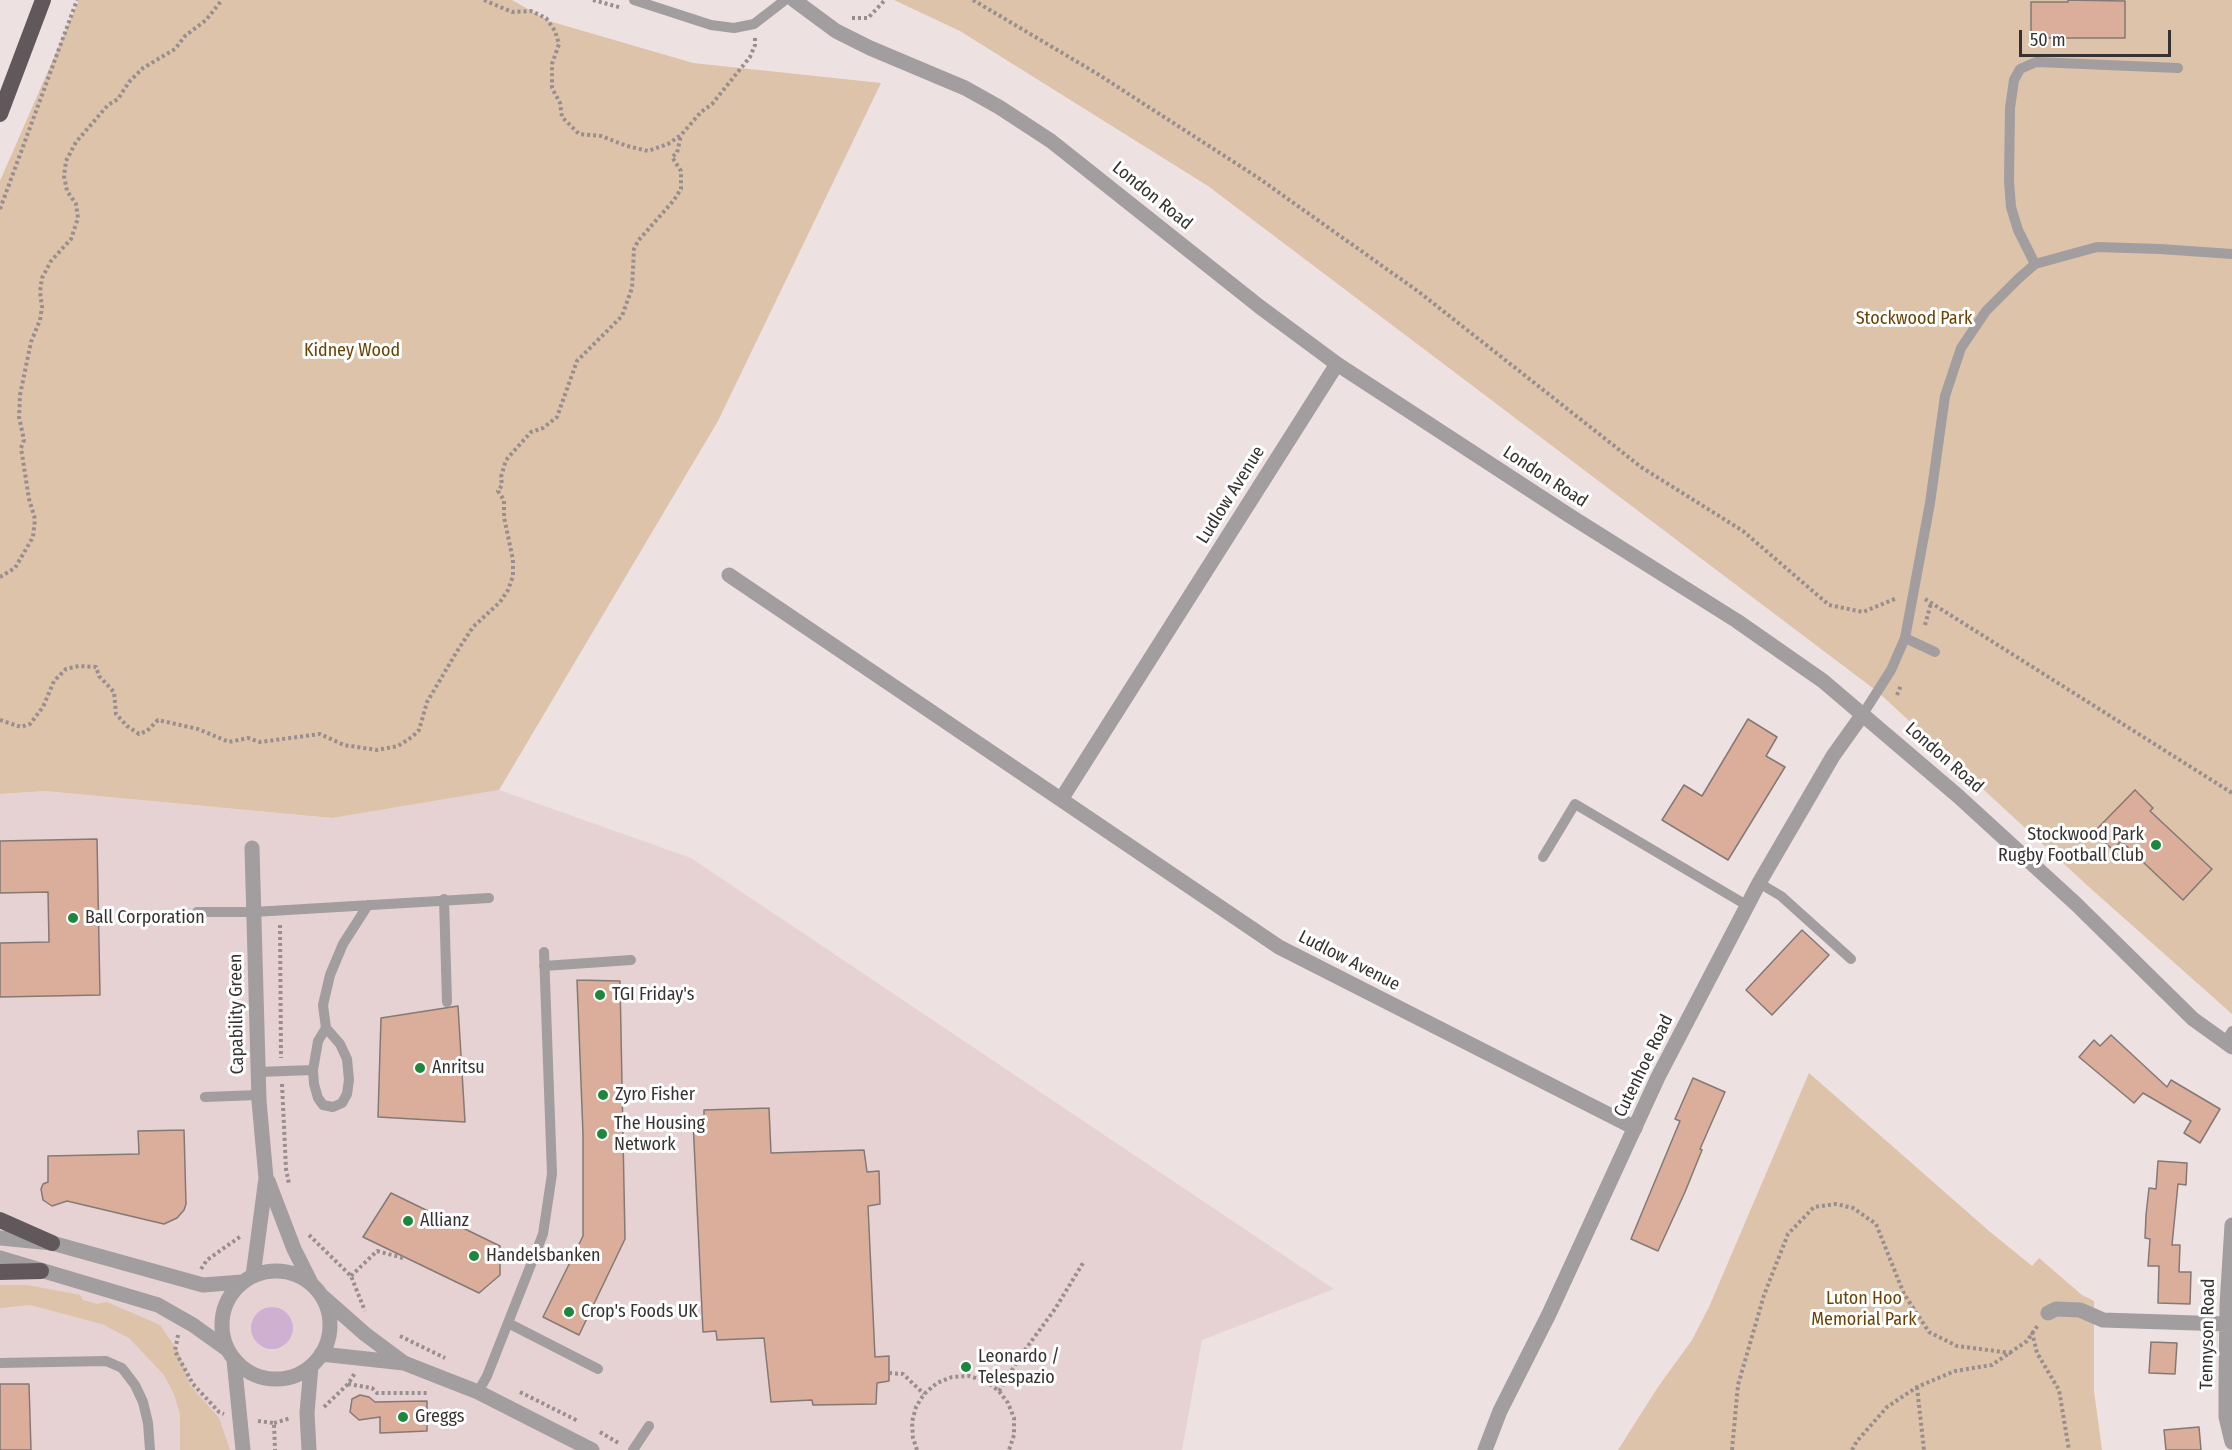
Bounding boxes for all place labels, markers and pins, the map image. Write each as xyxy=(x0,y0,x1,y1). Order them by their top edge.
place label: Stockwood Park Rugby Football Club xyxy=(1998,824,2144,866)
marker: Stockwood Park Rugby Football Club xyxy=(2149,838,2163,852)
place label: Ball Corporation xyxy=(85,907,205,929)
marker: Ball Corporation xyxy=(66,911,80,925)
place label: TGI Friday's xyxy=(612,984,694,1006)
marker: TGI Friday's xyxy=(593,988,607,1002)
place label: Anritsu xyxy=(432,1057,485,1079)
marker: Anritsu xyxy=(413,1061,427,1075)
place label: Zyro Fisher xyxy=(615,1084,695,1106)
marker: Zyro Fisher xyxy=(596,1088,610,1102)
place label: The Housing Network xyxy=(614,1113,705,1156)
marker: The Housing Network xyxy=(595,1127,609,1141)
place label: Allianz xyxy=(420,1210,469,1232)
marker: Allianz xyxy=(401,1214,415,1228)
place label: Handelsbanken xyxy=(486,1245,601,1267)
marker: Handelsbanken xyxy=(467,1249,481,1263)
place label: Crop's Foods UK xyxy=(581,1301,698,1323)
marker: Crop's Foods UK xyxy=(562,1305,576,1319)
place label: Leonardo / Telespazio xyxy=(978,1346,1060,1388)
marker: Leonardo / Telespazio xyxy=(959,1360,973,1374)
place label: Greggs xyxy=(415,1406,464,1428)
marker: Greggs xyxy=(396,1410,410,1424)

